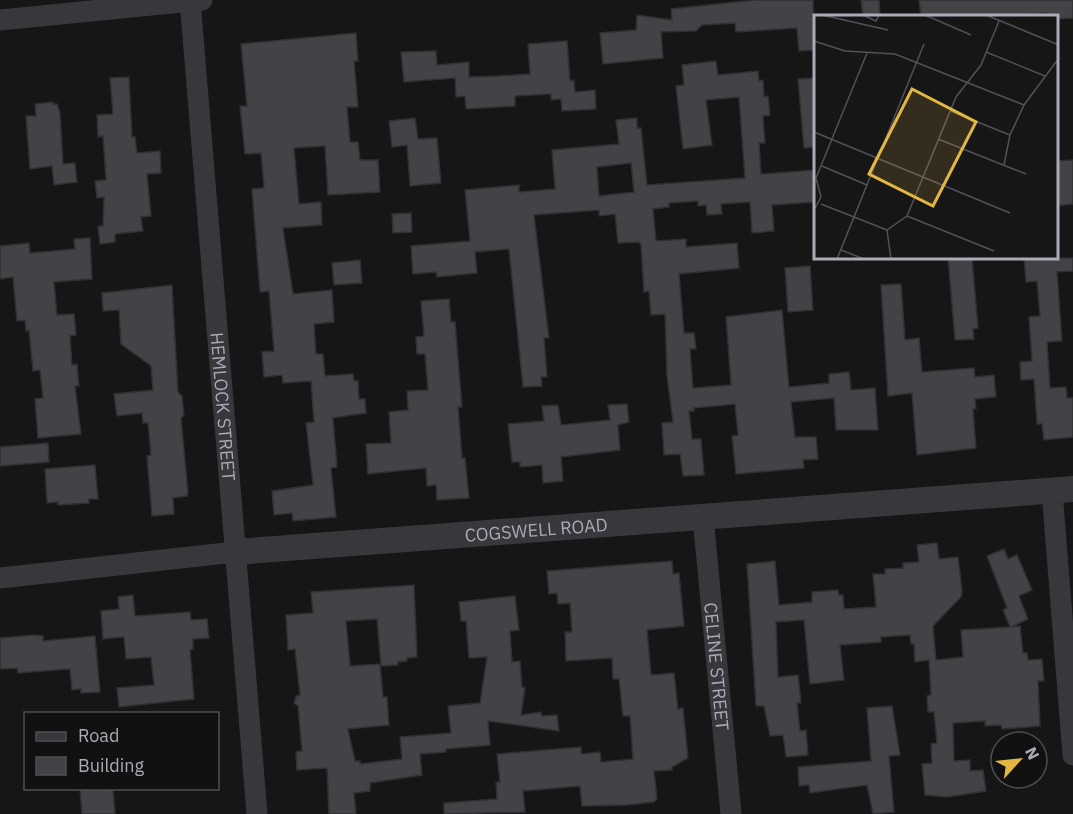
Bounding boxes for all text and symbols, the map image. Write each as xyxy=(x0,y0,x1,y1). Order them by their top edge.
inset map xyxy=(814,15,1058,260)
street label: HEMLOCK STREET xyxy=(206,331,241,482)
street label: COGSWELL ROAD xyxy=(464,513,608,546)
street label: CELINE STREET xyxy=(700,601,735,732)
legend xyxy=(24,712,219,790)
text: Road xyxy=(78,724,119,747)
north arrow xyxy=(989,730,1049,790)
text: N xyxy=(1021,743,1044,763)
text: Building xyxy=(78,754,145,777)

